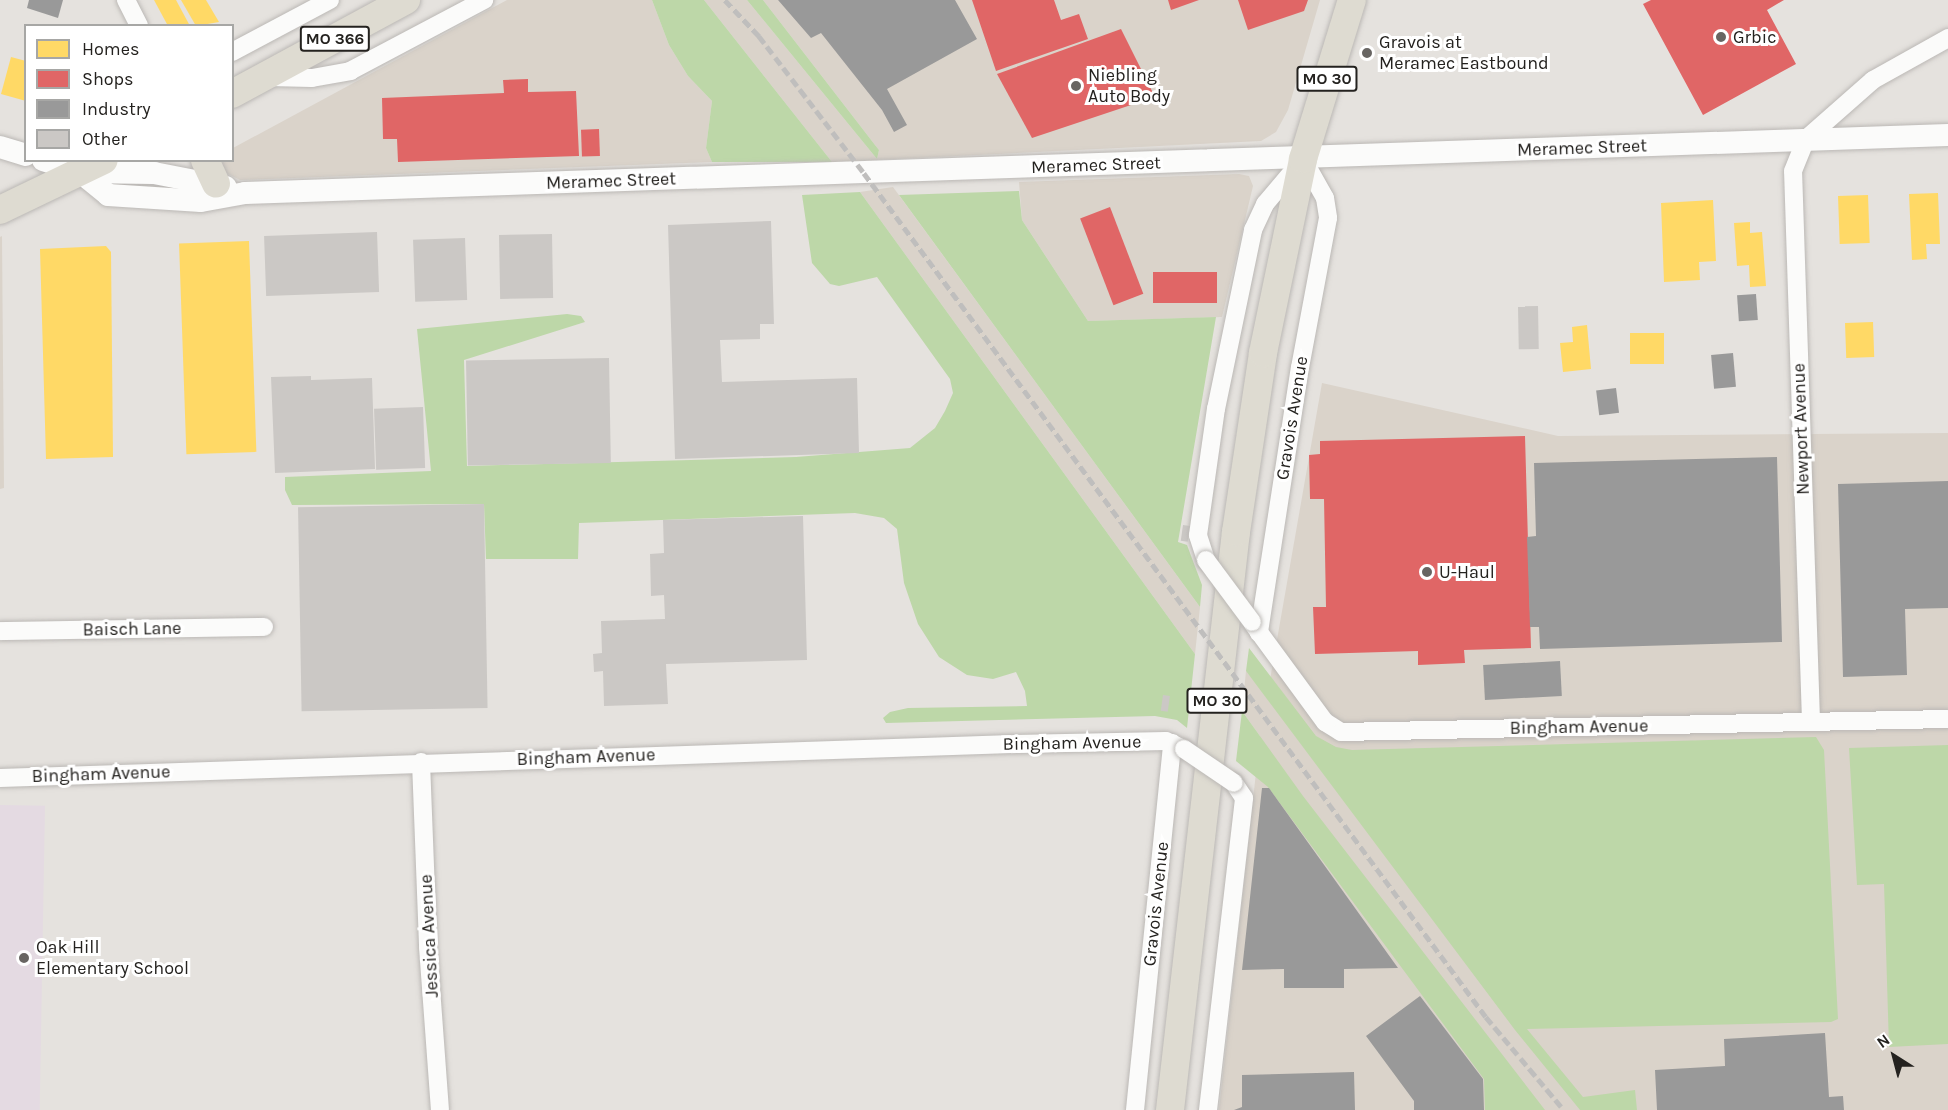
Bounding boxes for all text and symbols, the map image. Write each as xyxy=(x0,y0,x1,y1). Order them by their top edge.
legend xyxy=(24,24,234,162)
road number: MO 366 xyxy=(299,26,371,52)
place label: Grbic xyxy=(1733,26,1776,48)
marker: Grbic xyxy=(1714,30,1728,44)
place label: Gravois at Meramec Eastbound xyxy=(1379,32,1549,74)
text: Homes xyxy=(82,38,139,60)
marker: Gravois at Meramec Eastbound xyxy=(1360,46,1374,60)
place label: Niebling Auto Body xyxy=(1088,65,1170,107)
road number: MO 30 xyxy=(1296,66,1358,92)
text: Shops xyxy=(82,68,134,90)
marker: Niebling Auto Body xyxy=(1069,79,1083,93)
text: Industry xyxy=(82,98,151,120)
text: Other xyxy=(82,128,127,150)
street label: Meramec Street xyxy=(1517,135,1647,161)
street label: Meramec Street xyxy=(1031,152,1161,178)
street label: Meramec Street xyxy=(546,168,676,194)
street label: Gravois Avenue xyxy=(1272,354,1312,482)
street label: Newport Avenue xyxy=(1788,363,1814,495)
place label: U-Haul xyxy=(1439,561,1495,583)
marker: U-Haul xyxy=(1420,565,1434,579)
street label: Baisch Lane xyxy=(82,617,182,641)
road number: MO 30 xyxy=(1186,688,1248,714)
street label: Bingham Avenue xyxy=(1509,715,1649,739)
street label: Bingham Avenue xyxy=(1002,731,1142,755)
street label: Bingham Avenue xyxy=(516,744,656,770)
street label: Bingham Avenue xyxy=(31,761,171,787)
street label: Gravois Avenue xyxy=(1139,841,1173,967)
street label: Jessica Avenue xyxy=(415,874,443,998)
place label: Oak Hill Elementary School xyxy=(36,937,189,980)
marker: Oak Hill Elementary School xyxy=(17,951,31,965)
north arrow xyxy=(1864,1026,1924,1086)
text: N xyxy=(1873,1030,1893,1052)

